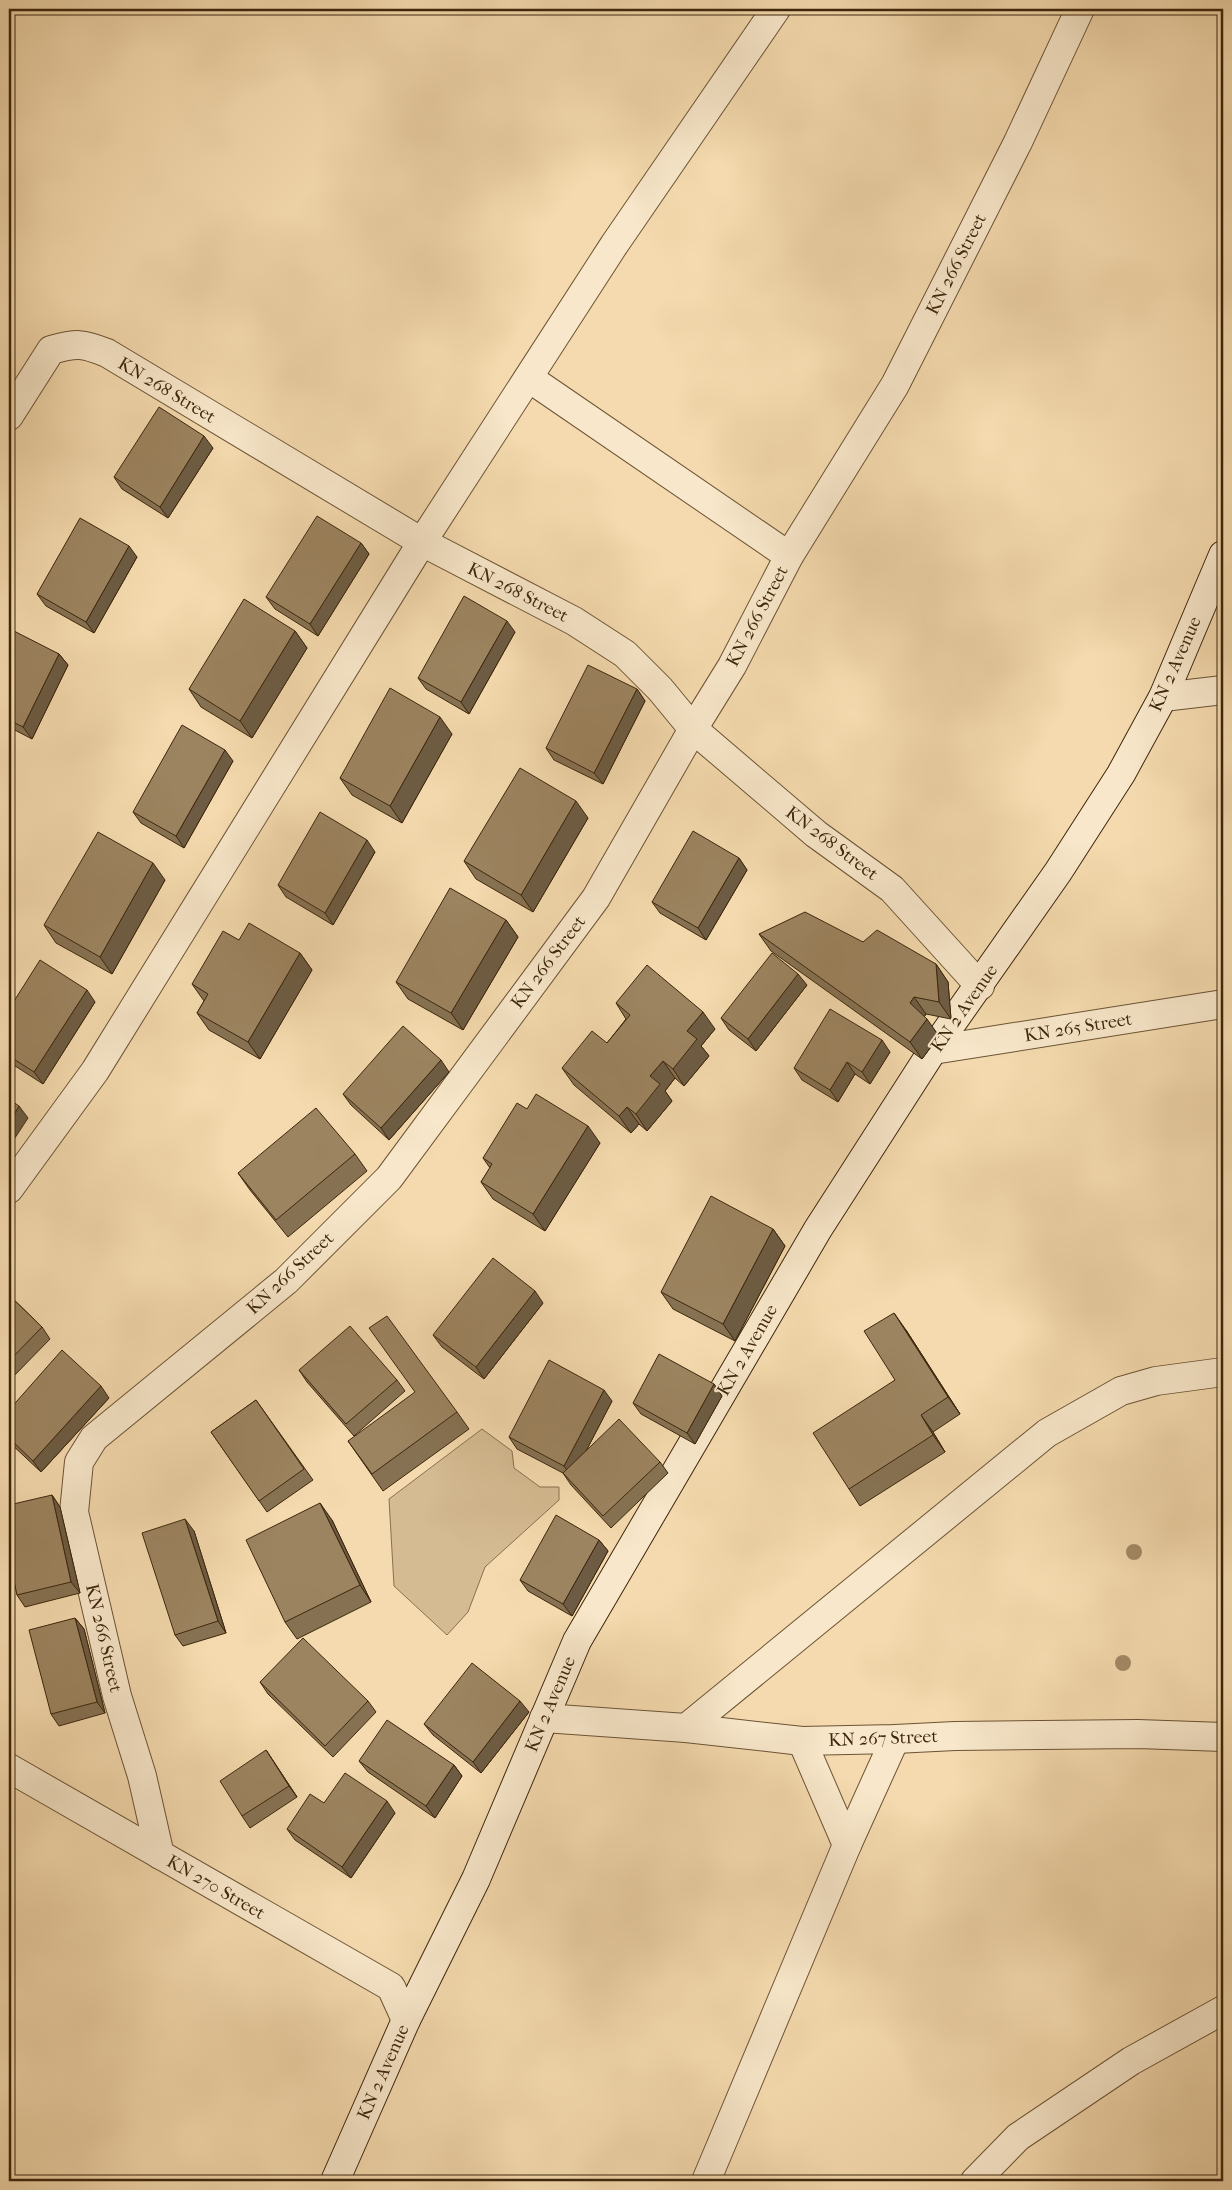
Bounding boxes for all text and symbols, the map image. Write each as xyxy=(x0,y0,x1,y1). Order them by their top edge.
street label: KN 266 Street xyxy=(922,210,991,318)
street label: KN 268 Street xyxy=(114,353,220,428)
street label: KN 268 Street xyxy=(464,558,572,627)
street label: KN 266 Street xyxy=(722,562,793,670)
street label: KN 2 Avenue xyxy=(1145,613,1206,715)
street label: KN 268 Street xyxy=(781,802,882,885)
street label: KN 266 Street xyxy=(507,911,590,1013)
street label: KN 2 Avenue xyxy=(927,960,1002,1056)
street label: KN 265 Street xyxy=(1023,1009,1134,1046)
street label: KN 266 Street xyxy=(243,1228,338,1319)
street label: KN 2 Avenue xyxy=(713,1301,782,1400)
street label: KN 266 Street xyxy=(81,1582,126,1695)
street label: KN 2 Avenue xyxy=(521,1653,580,1755)
street label: KN 267 Street xyxy=(828,1726,939,1751)
street label: KN 270 Street xyxy=(163,1851,269,1924)
street label: KN 2 Avenue xyxy=(353,2021,414,2123)

